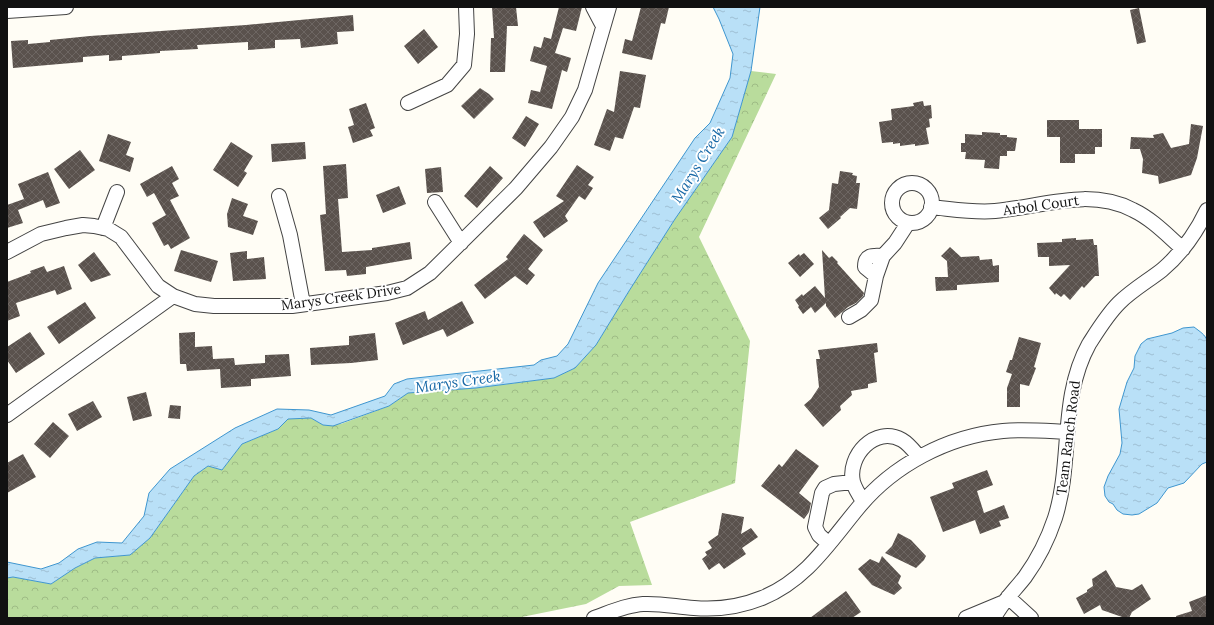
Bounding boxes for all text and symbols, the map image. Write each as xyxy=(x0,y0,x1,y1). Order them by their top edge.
water label: Marys Creek xyxy=(667,123,729,206)
street label: Arbol Court xyxy=(1001,191,1081,219)
street label: Marys Creek Drive xyxy=(280,280,403,314)
water label: Marys Creek xyxy=(414,366,502,397)
street label: Team Ranch Road xyxy=(1052,379,1084,497)

